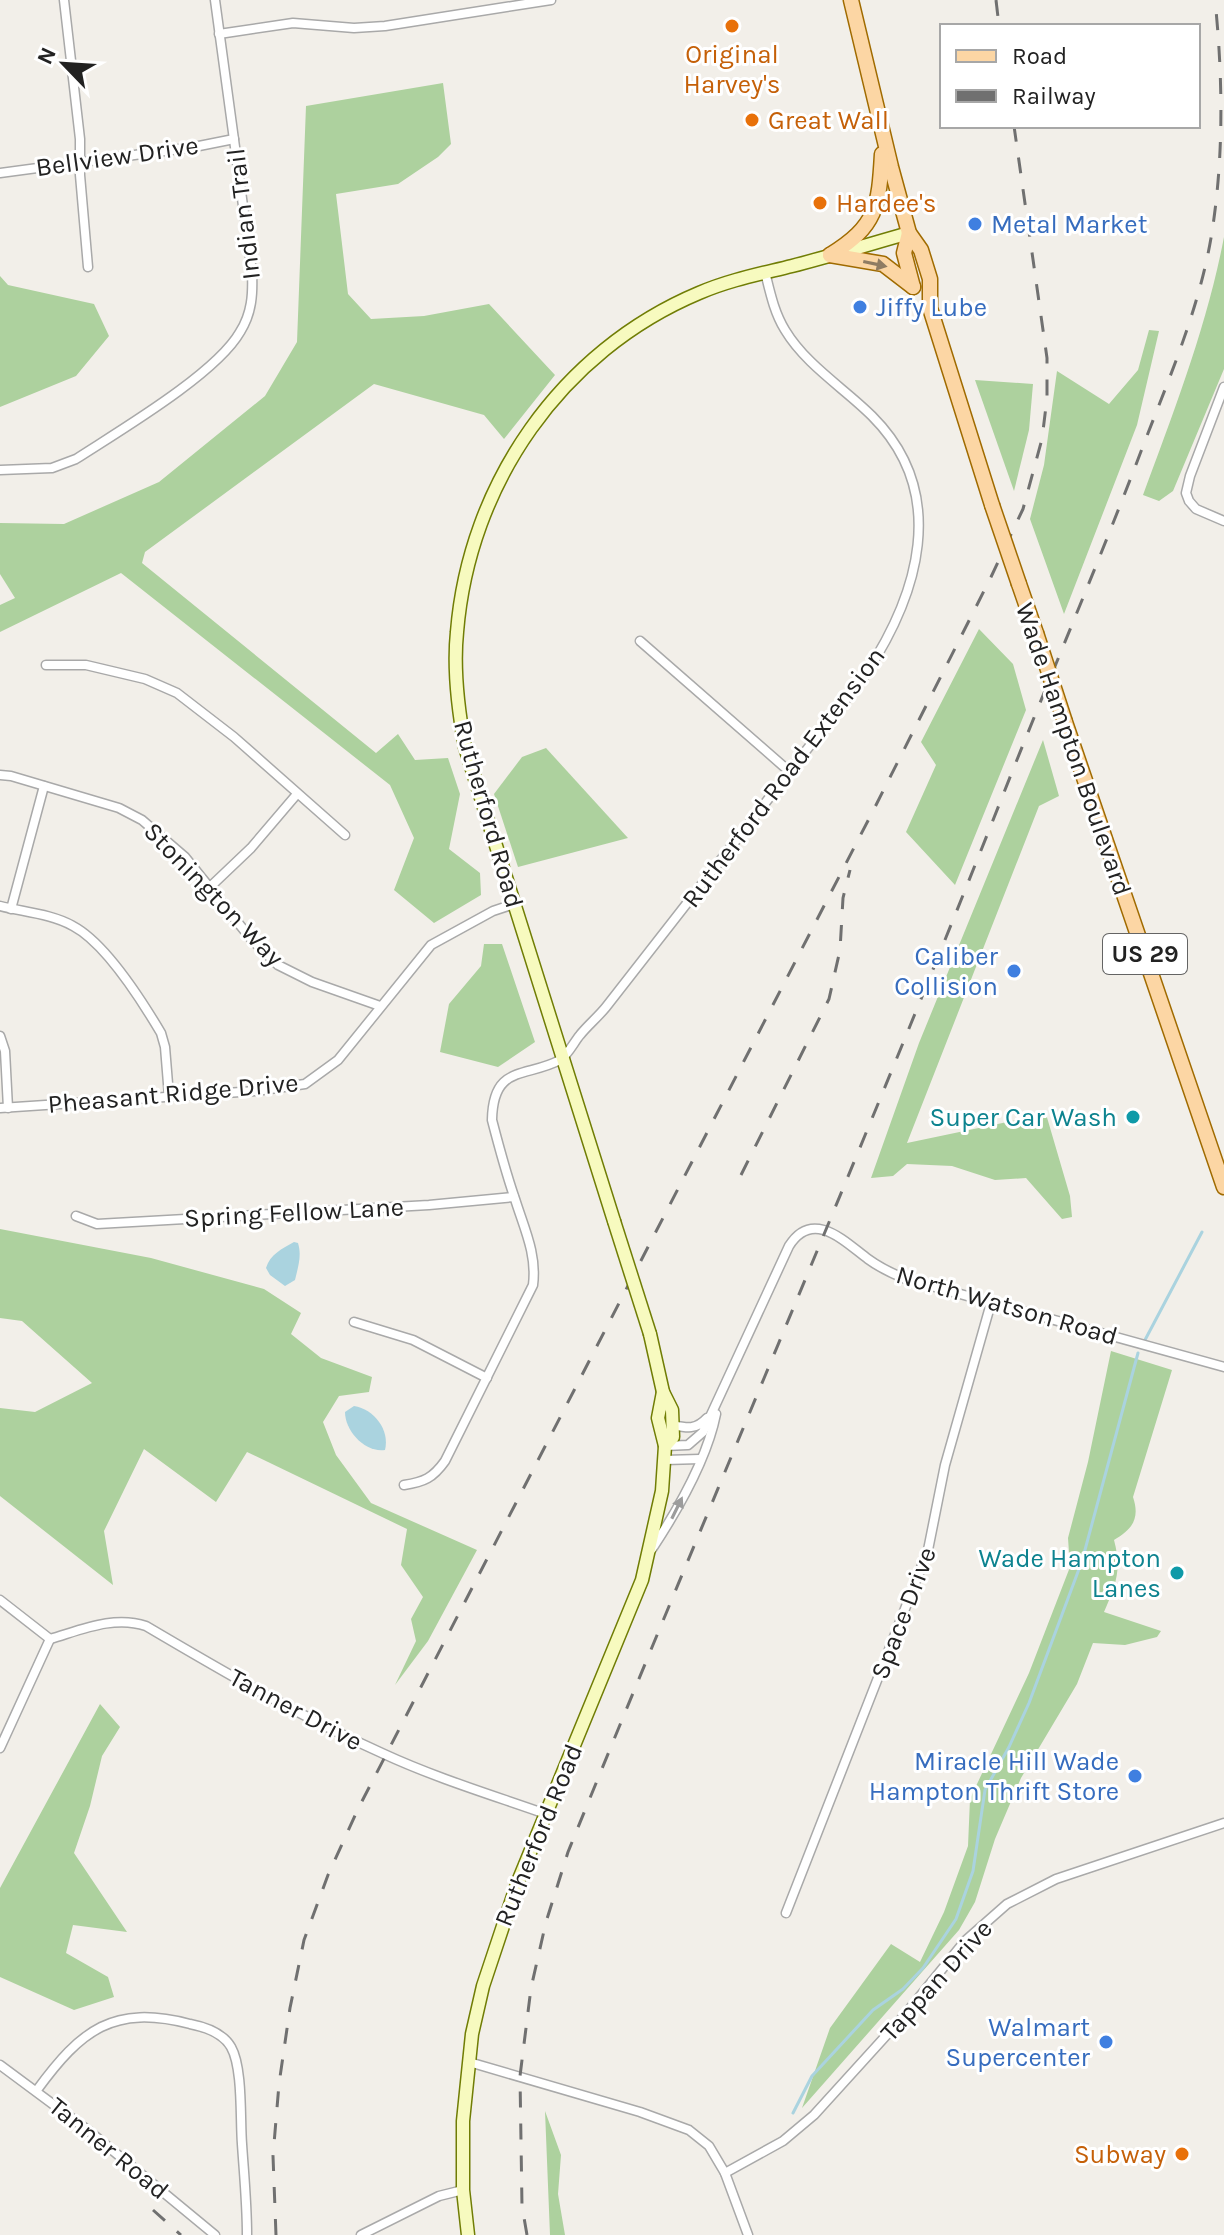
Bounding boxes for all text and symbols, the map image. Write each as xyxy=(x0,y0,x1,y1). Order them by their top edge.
marker: Original Harvey's xyxy=(723,17,741,35)
north arrow xyxy=(24,24,104,104)
legend xyxy=(940,24,1200,128)
place label: Original Harvey's xyxy=(684,39,780,100)
text: Road xyxy=(1012,42,1067,70)
text: N xyxy=(32,43,62,69)
text: Railway xyxy=(1012,82,1096,110)
place label: Great Wall xyxy=(768,105,889,136)
marker: Great Wall xyxy=(743,111,761,129)
street label: Bellview Drive xyxy=(34,130,200,183)
street label: Indian Trail xyxy=(220,146,267,281)
place label: Hardee's xyxy=(836,188,936,219)
marker: Hardee's xyxy=(811,194,829,212)
place label: Metal Market xyxy=(991,209,1148,240)
marker: Metal Market xyxy=(966,215,984,233)
one-way arrow xyxy=(862,258,887,271)
place label: Jiffy Lube xyxy=(876,292,987,323)
marker: Jiffy Lube xyxy=(851,298,869,316)
street label: Wade Hampton Boulevard xyxy=(1009,599,1138,900)
street label: Rutherford Road Extension xyxy=(675,641,891,914)
street label: Rutherford Road xyxy=(447,717,530,912)
street label: Stonington Way xyxy=(137,816,290,973)
road number: US 29 xyxy=(1103,934,1187,974)
place label: Caliber Collision xyxy=(894,941,999,1002)
marker: Caliber Collision xyxy=(1005,962,1023,980)
street label: Pheasant Ridge Drive xyxy=(46,1067,300,1120)
place label: Super Car Wash xyxy=(930,1102,1117,1133)
marker: Super Car Wash xyxy=(1124,1108,1142,1126)
street label: Spring Fellow Lane xyxy=(183,1191,405,1234)
street label: North Watson Road xyxy=(892,1259,1121,1352)
one-way arrow xyxy=(670,1496,684,1519)
street label: Space Drive xyxy=(864,1543,943,1684)
place label: Wade Hampton Lanes xyxy=(978,1543,1161,1604)
marker: Wade Hampton Lanes xyxy=(1168,1564,1186,1582)
street label: Tanner Drive xyxy=(224,1661,368,1757)
street label: Rutherford Road xyxy=(488,1740,589,1931)
place label: Miracle Hill Wade Hampton Thrift Store xyxy=(869,1746,1119,1807)
marker: Miracle Hill Wade Hampton Thrift Store xyxy=(1126,1767,1144,1785)
street label: Tappan Drive xyxy=(874,1913,999,2047)
place label: Walmart Supercenter xyxy=(946,2012,1091,2073)
marker: Walmart Supercenter xyxy=(1097,2033,1115,2051)
street label: Tanner Road xyxy=(42,2091,175,2206)
place label: Subway xyxy=(1074,2139,1166,2170)
marker: Subway xyxy=(1173,2145,1191,2163)

